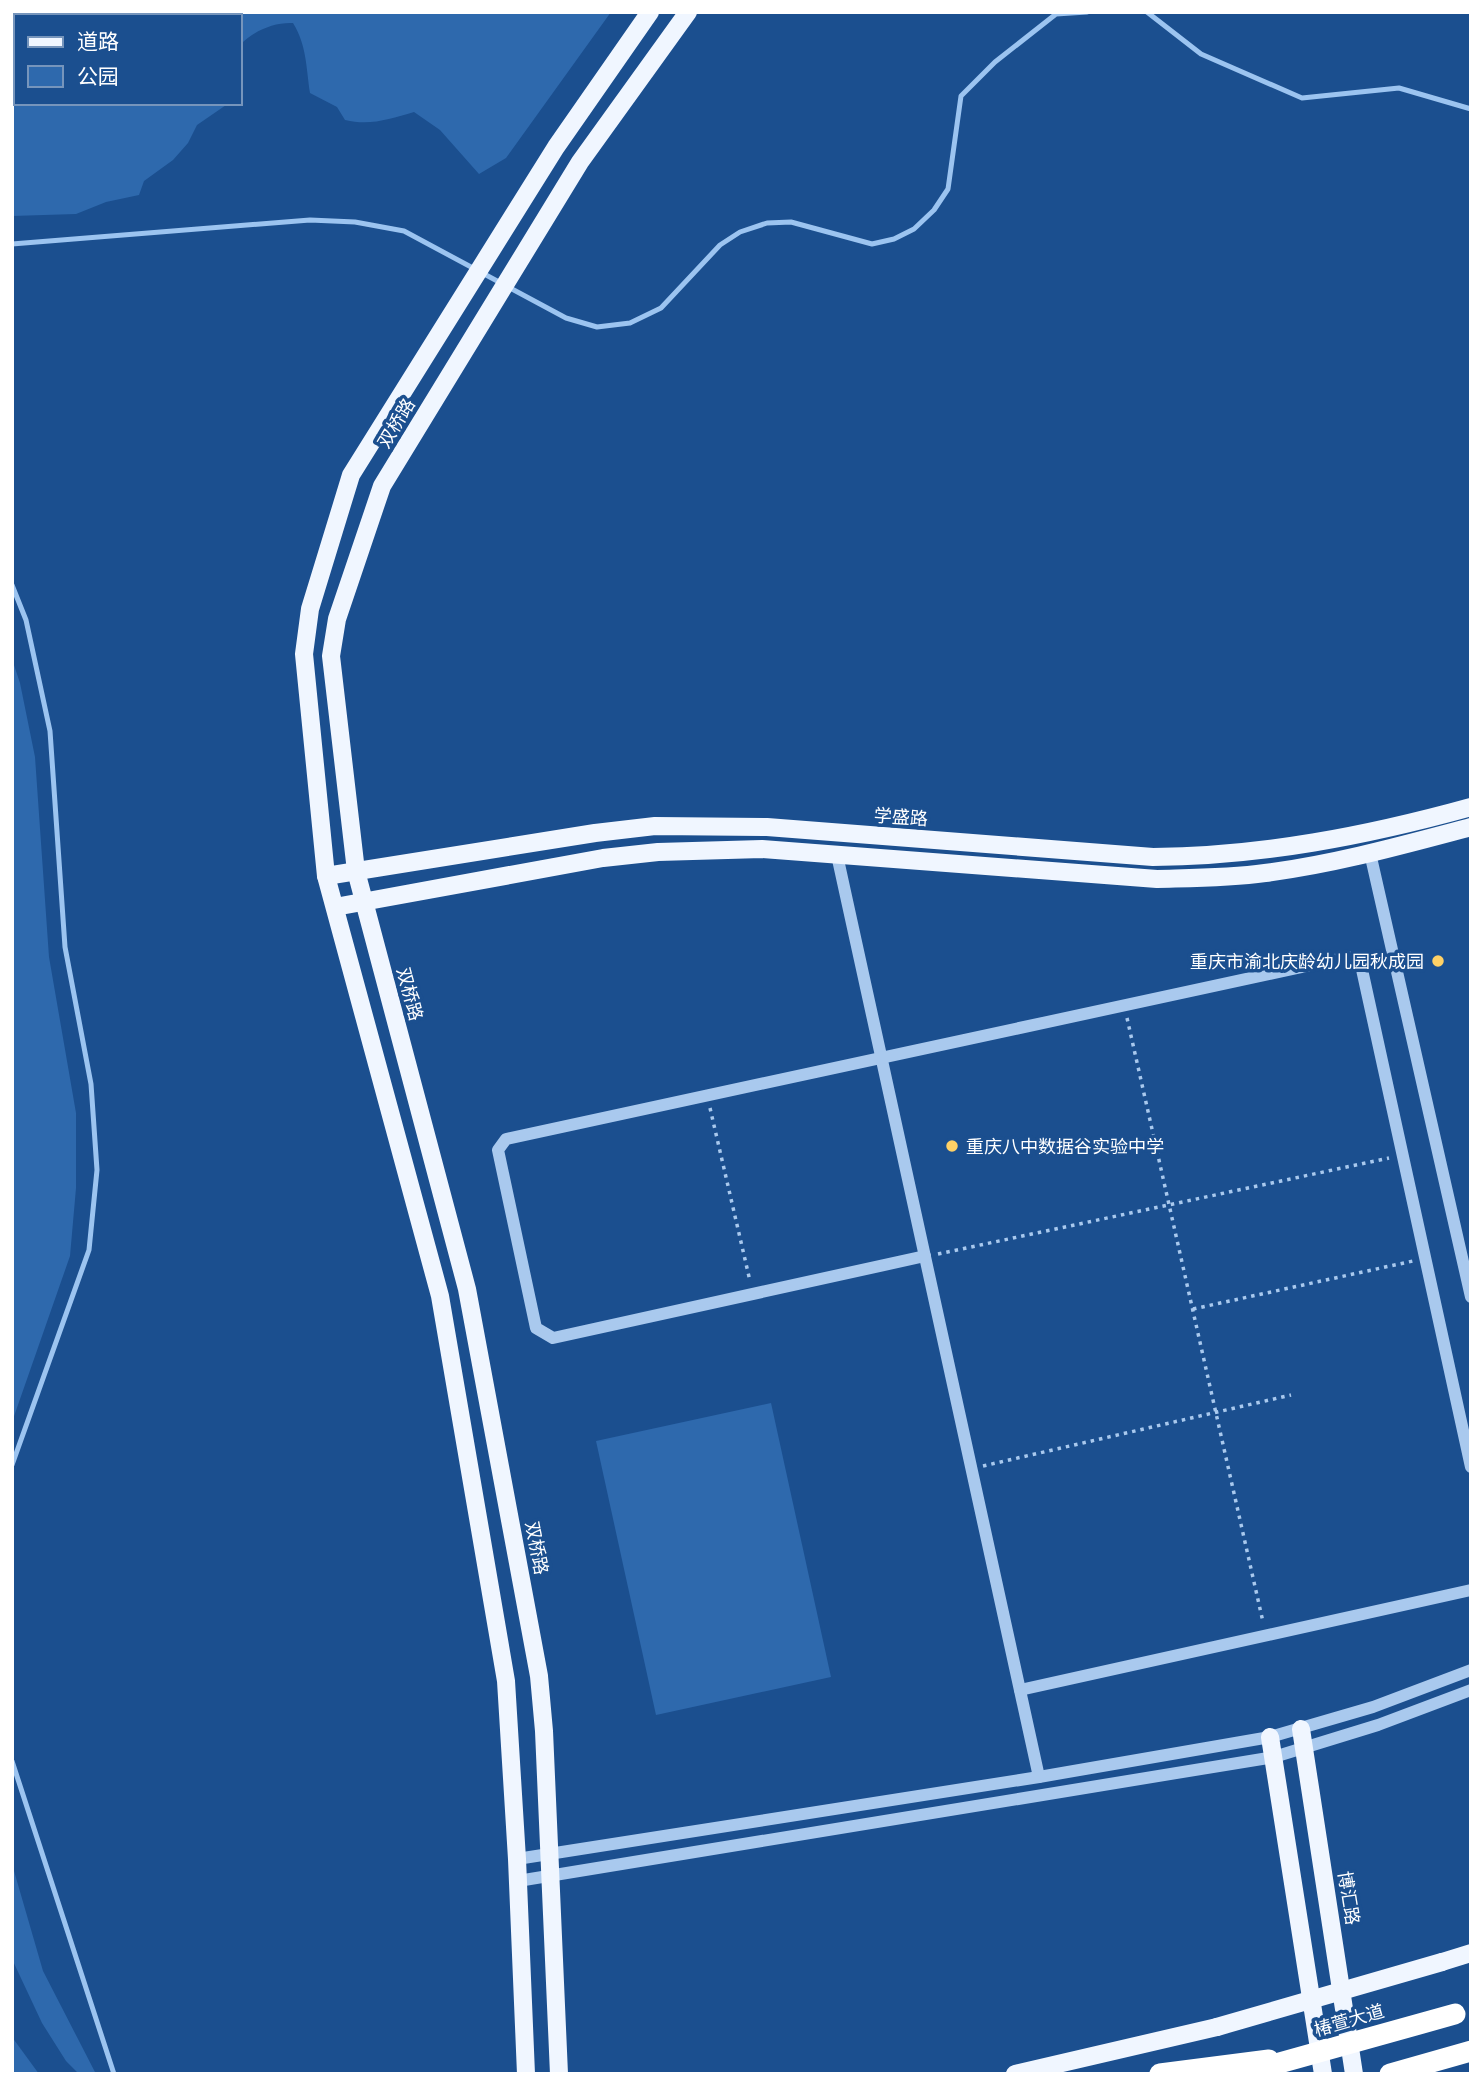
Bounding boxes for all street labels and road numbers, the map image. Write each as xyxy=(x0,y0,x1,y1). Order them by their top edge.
street label: 双桥路 xyxy=(373,394,419,452)
street label: 学盛路 xyxy=(873,805,929,829)
street label: 双桥路 xyxy=(393,965,427,1023)
street label: 双桥路 xyxy=(522,1519,552,1577)
street label: 博汇路 xyxy=(1334,1870,1364,1926)
street label: 椿萱大道 xyxy=(1312,2000,1386,2040)

